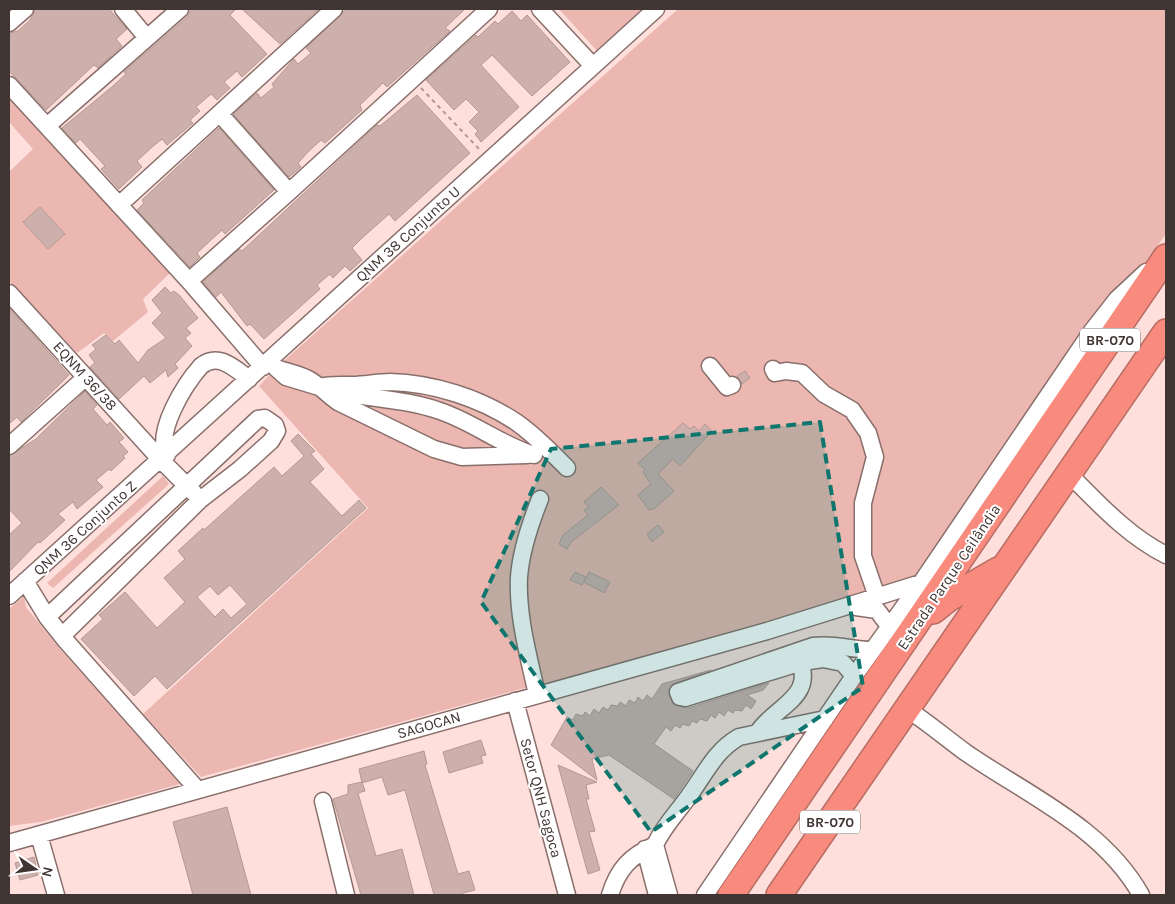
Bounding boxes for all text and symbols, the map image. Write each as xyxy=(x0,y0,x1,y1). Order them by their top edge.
street label: QNM 38 Conjunto U xyxy=(352,182,464,286)
road number: BR-070 xyxy=(1080,328,1140,352)
street label: EQNM 36/38 xyxy=(49,338,121,414)
street label: QNM 36 Conjunto Z xyxy=(30,477,140,579)
street label: Estrada Parque Ceilândia xyxy=(893,501,1005,653)
street label: SAGOCAN xyxy=(395,707,463,743)
street label: Setor QNH Sagoca xyxy=(516,736,566,860)
road number: BR-070 xyxy=(800,810,860,834)
north arrow xyxy=(10,844,60,894)
text: N xyxy=(38,865,57,879)

